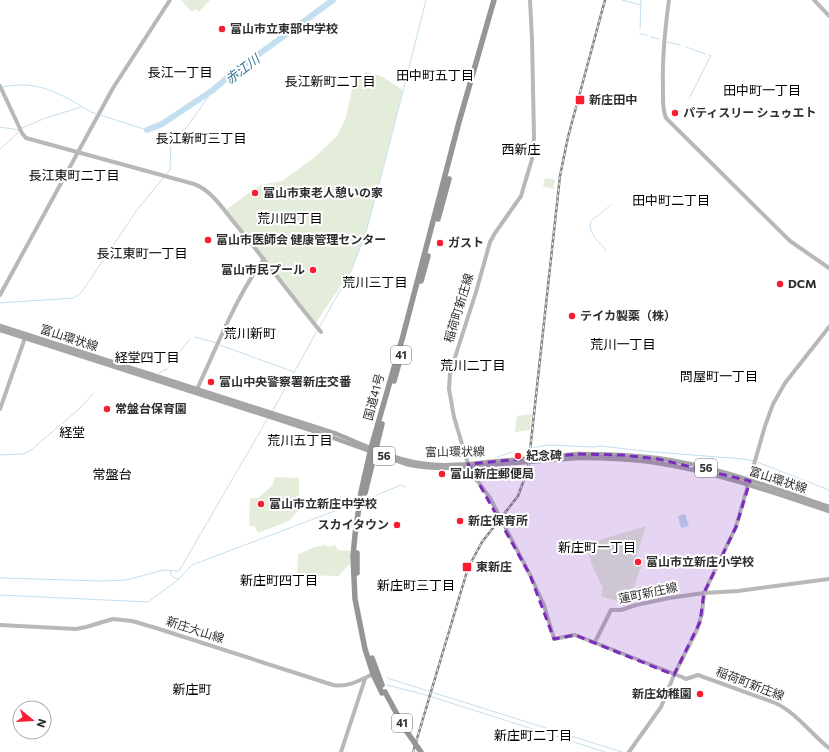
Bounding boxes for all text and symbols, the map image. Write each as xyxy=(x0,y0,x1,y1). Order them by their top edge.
place label: 富山市立東部中学校 xyxy=(230,21,338,35)
marker: 富山市立東部中学校 xyxy=(217,24,227,34)
water label: 赤江川 xyxy=(222,50,264,87)
district label: 長江一丁目 xyxy=(147,64,213,80)
district label: 田中町五丁目 xyxy=(396,67,474,83)
district label: 長江新町二丁目 xyxy=(284,73,376,89)
district label: 田中町一丁目 xyxy=(723,82,801,98)
place label: 新庄田中 xyxy=(589,92,637,106)
marker: 新庄田中 xyxy=(574,94,586,106)
place label: パティスリー シュゥエト xyxy=(683,105,817,119)
marker: パティスリー シュゥエト xyxy=(670,108,680,118)
district label: 長江新町三丁目 xyxy=(155,130,247,146)
district label: 西新庄 xyxy=(501,141,541,157)
district label: 長江東町二丁目 xyxy=(28,167,120,183)
place label: 富山市東老人憩いの家 xyxy=(263,185,383,199)
marker: 富山市東老人憩いの家 xyxy=(250,188,260,198)
district label: 田中町二丁目 xyxy=(632,192,710,208)
district label: 荒川四丁目 xyxy=(257,210,323,226)
place label: 富山市医師会 健康管理センター xyxy=(216,232,386,246)
marker: 富山市医師会 健康管理センター xyxy=(203,235,213,245)
place label: ガスト xyxy=(448,235,484,249)
marker: ガスト xyxy=(435,238,445,248)
district label: 長江東町一丁目 xyxy=(96,245,188,261)
place label: 富山市民プール xyxy=(221,262,305,276)
marker: 富山市民プール xyxy=(308,265,318,275)
street label: 稲荷町新庄線 xyxy=(441,271,475,344)
district label: 荒川三丁目 xyxy=(342,274,408,290)
place label: DCM xyxy=(788,276,817,290)
marker: DCM xyxy=(775,279,785,289)
place label: テイカ製薬（株） xyxy=(580,308,676,322)
marker: テイカ製薬（株） xyxy=(567,311,577,321)
street label: 富山環状線 xyxy=(39,321,100,353)
district label: 荒川新町 xyxy=(224,325,276,341)
district label: 荒川一丁目 xyxy=(590,336,656,352)
road number: 41 xyxy=(391,346,411,364)
district label: 経堂四丁目 xyxy=(114,349,180,365)
district label: 荒川二丁目 xyxy=(440,357,506,373)
district label: 問屋町一丁目 xyxy=(680,368,758,384)
street label: 国道41号 xyxy=(360,372,386,422)
place label: 富山中央警察署新庄交番 xyxy=(219,374,352,388)
marker: 富山中央警察署新庄交番 xyxy=(206,377,216,387)
place label: 常盤台保育園 xyxy=(115,401,187,415)
marker: 常盤台保育園 xyxy=(102,404,112,414)
district label: 経堂 xyxy=(59,424,85,440)
district label: 荒川五丁目 xyxy=(267,432,333,448)
street label: 富山環状線 xyxy=(425,443,485,459)
road number: 56 xyxy=(373,447,395,465)
place label: 紀念碑 xyxy=(526,448,562,462)
marker: 紀念碑 xyxy=(513,451,523,461)
road number: 56 xyxy=(695,459,717,477)
street label: 富山環状線 xyxy=(748,463,809,495)
district label: 常盤台 xyxy=(92,466,132,482)
place label: 富山新庄郵便局 xyxy=(450,466,534,480)
marker: 富山新庄郵便局 xyxy=(437,469,447,479)
place label: 富山市立新庄中学校 xyxy=(269,496,377,510)
marker: 富山市立新庄中学校 xyxy=(256,499,266,509)
place label: 新庄保育所 xyxy=(468,513,528,527)
marker: 新庄保育所 xyxy=(455,516,465,526)
place label: スカイタウン xyxy=(317,517,389,531)
marker: スカイタウン xyxy=(392,520,402,530)
district label: 新庄町一丁目 xyxy=(558,539,636,555)
place label: 富山市立新庄小学校 xyxy=(646,554,754,568)
marker: 富山市立新庄小学校 xyxy=(633,557,643,567)
place label: 東新庄 xyxy=(476,559,512,573)
marker: 東新庄 xyxy=(461,561,473,573)
district label: 新庄町四丁目 xyxy=(240,572,318,588)
district label: 新庄町三丁目 xyxy=(377,577,455,593)
street label: 蓮町新庄線 xyxy=(617,579,679,605)
street label: 新庄大山線 xyxy=(165,613,226,645)
street label: 稲荷町新庄線 xyxy=(714,664,786,703)
district label: 新庄町 xyxy=(172,681,212,697)
place label: 新庄幼稚園 xyxy=(632,686,692,700)
marker: 新庄幼稚園 xyxy=(695,689,705,699)
north arrow xyxy=(12,700,52,740)
road number: 41 xyxy=(392,714,412,732)
text: N xyxy=(35,717,49,729)
district label: 新庄町二丁目 xyxy=(494,727,572,743)

